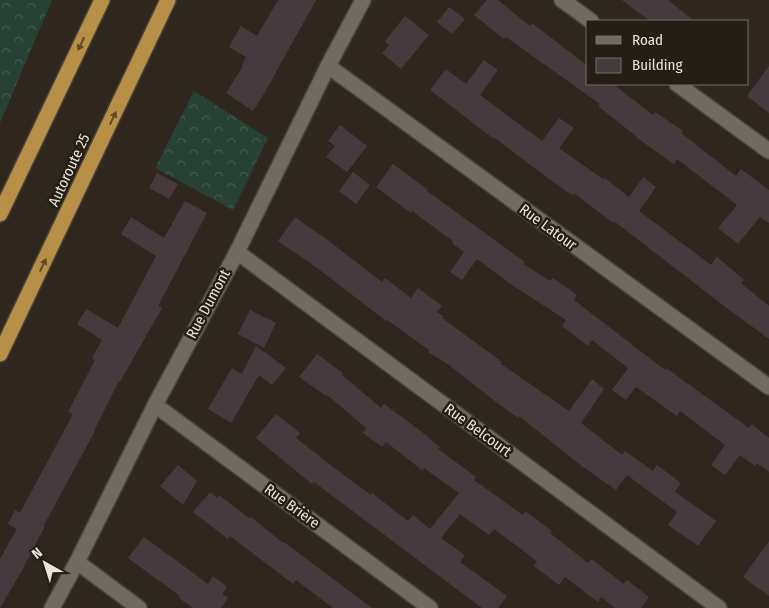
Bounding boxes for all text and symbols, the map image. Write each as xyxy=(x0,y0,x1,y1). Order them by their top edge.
legend xyxy=(586,20,749,85)
text: Road xyxy=(632,31,663,49)
one-way arrow xyxy=(77,37,85,51)
text: Building xyxy=(632,56,683,74)
one-way arrow xyxy=(109,111,117,125)
street label: Autoroute 25 xyxy=(44,131,94,209)
street label: Rue Latour xyxy=(516,200,581,254)
one-way arrow xyxy=(39,257,47,272)
street label: Rue Dumont xyxy=(182,266,234,342)
street label: Rue Belcourt xyxy=(441,400,515,460)
street label: Rue Brière xyxy=(261,480,323,532)
north arrow xyxy=(20,538,70,588)
text: N xyxy=(29,544,46,563)

